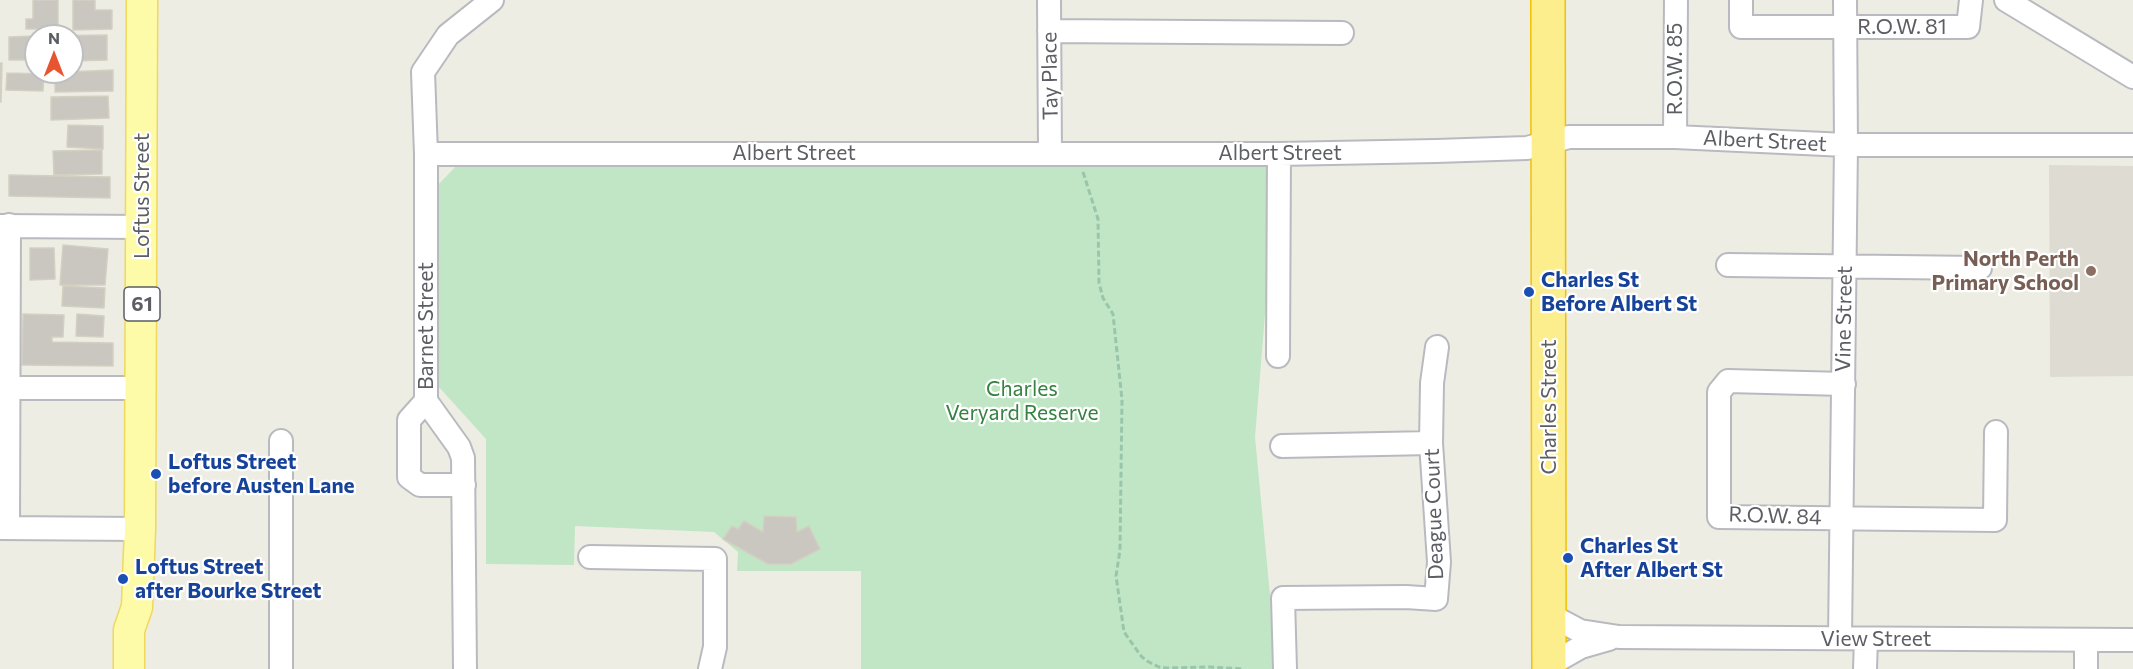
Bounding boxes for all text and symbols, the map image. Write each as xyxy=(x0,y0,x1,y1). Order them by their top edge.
street label: R.O.W. 81 xyxy=(1857,14,1947,40)
street label: R.O.W. 85 xyxy=(1662,23,1688,115)
north arrow xyxy=(24,24,84,84)
text: N xyxy=(48,28,60,47)
street label: Tay Place xyxy=(1037,32,1063,120)
street label: Albert Street xyxy=(1703,125,1827,157)
street label: Loftus Street xyxy=(129,133,155,259)
street label: Albert Street xyxy=(732,140,856,166)
street label: Albert Street xyxy=(1218,140,1342,166)
place label: North Perth Primary School xyxy=(1932,246,2079,296)
street label: Barnet Street xyxy=(413,262,439,390)
marker: North Perth Primary School xyxy=(2084,264,2098,278)
street label: Vine Street xyxy=(1830,266,1858,372)
place label: Charles St Before Albert St xyxy=(1541,267,1697,317)
marker: Charles St Before Albert St xyxy=(1522,285,1536,299)
road number: 61 xyxy=(124,287,160,321)
street label: Charles Street xyxy=(1536,339,1562,475)
park label: Charles Veryard Reserve xyxy=(945,376,1099,426)
street label: Deague Court xyxy=(1419,448,1449,580)
place label: Loftus Street before Austen Lane xyxy=(168,449,355,499)
marker: Loftus Street before Austen Lane xyxy=(149,467,163,481)
street label: R.O.W. 84 xyxy=(1728,502,1822,530)
place label: Charles St After Albert St xyxy=(1580,533,1723,583)
marker: Charles St After Albert St xyxy=(1561,551,1575,565)
place label: Loftus Street after Bourke Street xyxy=(135,554,321,604)
marker: Loftus Street after Bourke Street xyxy=(116,572,130,586)
street label: View Street xyxy=(1821,626,1931,652)

